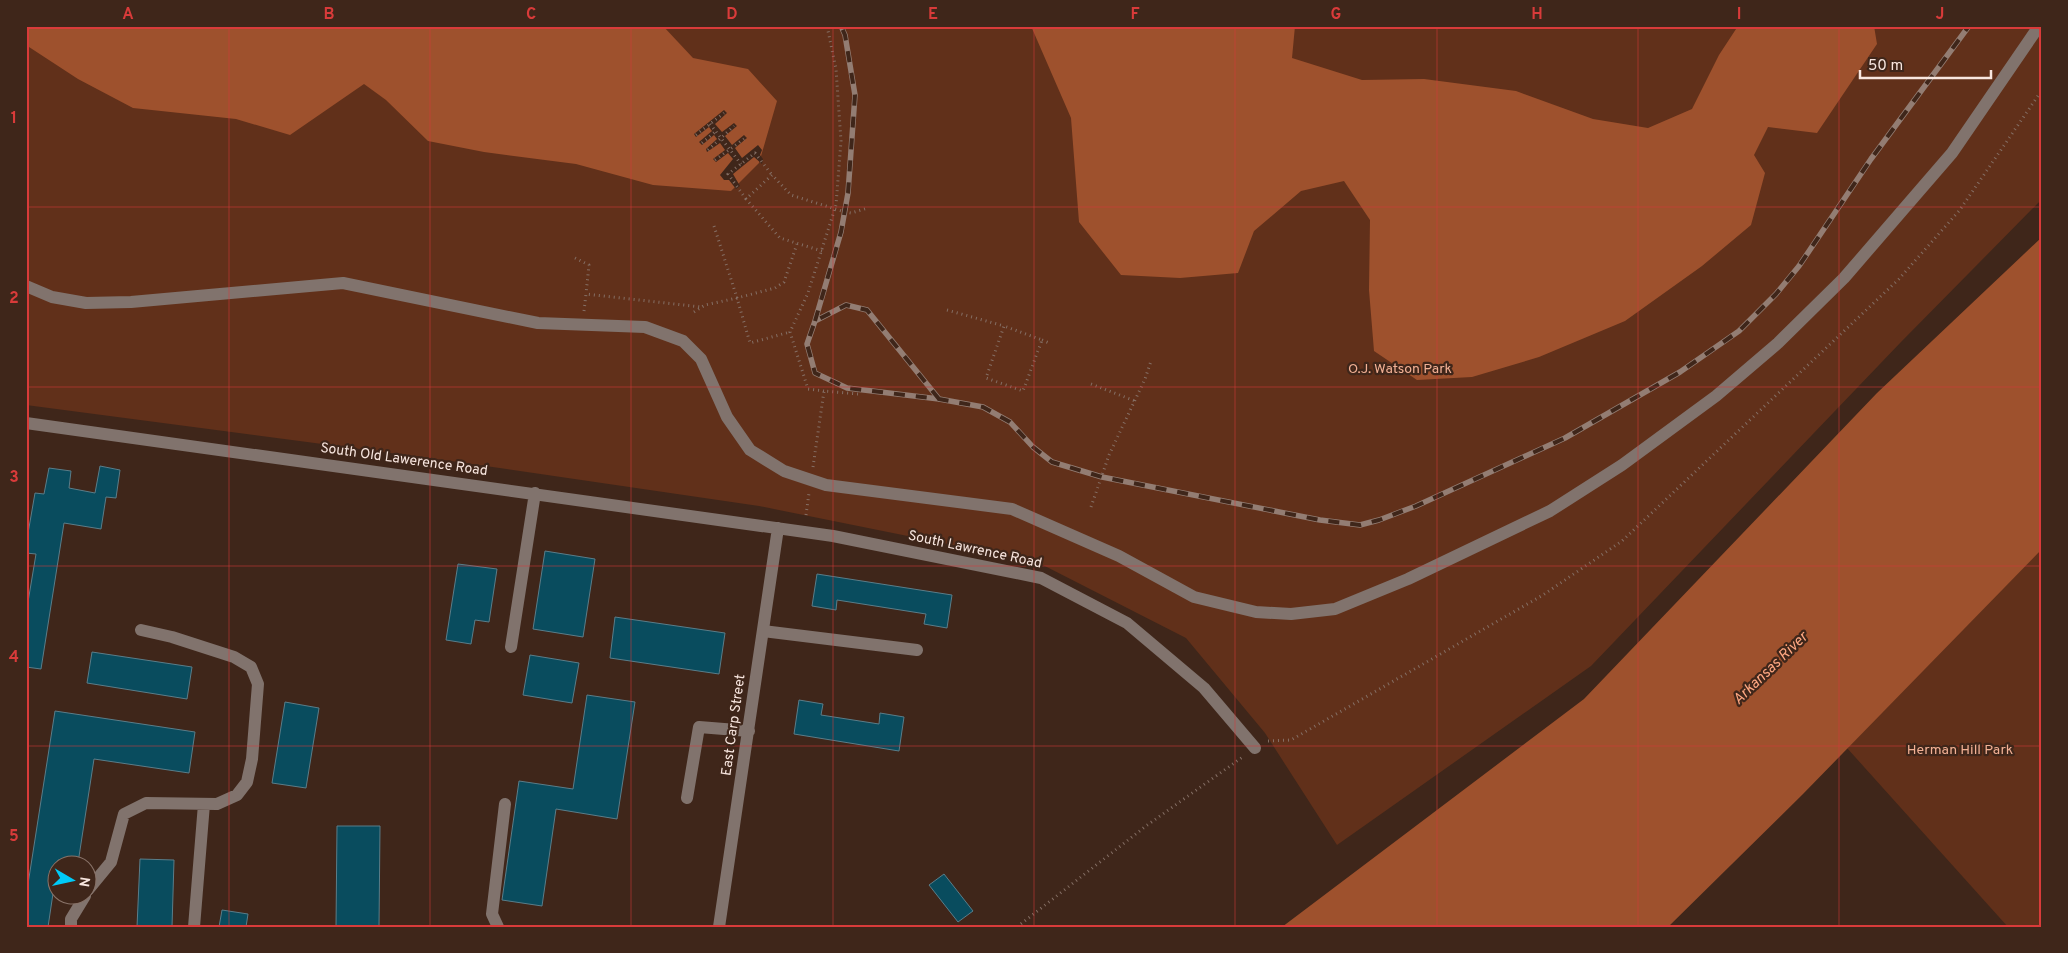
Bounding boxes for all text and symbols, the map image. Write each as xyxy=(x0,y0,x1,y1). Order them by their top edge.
text: A xyxy=(122,5,134,25)
text: B xyxy=(323,5,335,25)
text: C xyxy=(526,5,536,25)
text: D xyxy=(726,5,738,25)
text: E xyxy=(928,5,938,25)
text: F xyxy=(1130,5,1140,25)
text: G xyxy=(1331,5,1341,25)
text: H xyxy=(1531,5,1543,25)
text: I xyxy=(1737,5,1741,25)
text: J xyxy=(1936,5,1944,25)
scale bar xyxy=(1860,48,1992,80)
text: 50 m xyxy=(1868,57,1903,76)
text: 1 xyxy=(11,109,17,129)
text: 2 xyxy=(9,289,19,309)
park label: O.J. Watson Park xyxy=(1348,361,1452,378)
street label: South Old Lawerence Road xyxy=(319,440,489,480)
text: 3 xyxy=(9,468,19,488)
street label: South Lawrence Road xyxy=(907,528,1043,572)
water label: Arkansas River xyxy=(1729,628,1813,710)
text: 4 xyxy=(9,648,19,668)
street label: East Carp Street xyxy=(718,673,750,777)
park label: Herman Hill Park xyxy=(1907,742,2013,759)
text: 5 xyxy=(9,827,19,847)
north arrow xyxy=(48,856,98,906)
text: N xyxy=(74,875,93,888)

